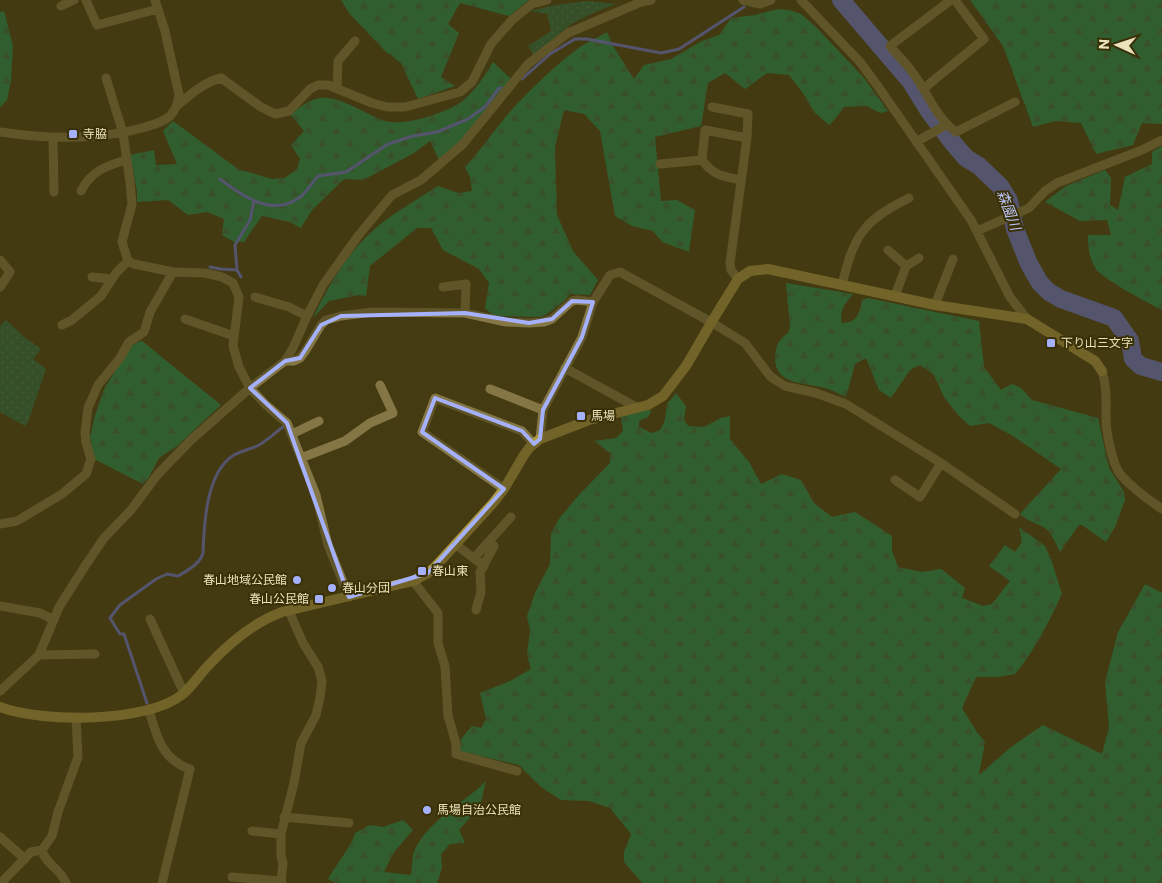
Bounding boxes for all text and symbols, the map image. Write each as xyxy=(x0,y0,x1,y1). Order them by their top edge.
north arrow xyxy=(1092,20,1142,70)
text: N xyxy=(1095,39,1112,50)
place label: 寺脇 xyxy=(83,126,107,140)
marker: 寺脇 xyxy=(67,128,79,140)
water label: 森園川 xyxy=(994,187,1026,234)
place label: 下り山三文字 xyxy=(1061,335,1133,349)
marker: 下り山三文字 xyxy=(1045,337,1057,349)
place label: 馬場 xyxy=(591,408,615,422)
marker: 馬場 xyxy=(575,410,587,422)
place label: 春山東 xyxy=(432,563,468,577)
marker: 春山東 xyxy=(416,565,428,577)
place label: 春山地域公民館 xyxy=(203,572,287,586)
marker: 春山地域公民館 xyxy=(291,574,303,586)
place label: 春山分団 xyxy=(342,580,390,594)
marker: 春山分団 xyxy=(326,582,338,594)
place label: 春山公民館 xyxy=(249,591,309,605)
marker: 春山公民館 xyxy=(313,593,325,605)
place label: 馬場自治公民館 xyxy=(437,802,521,816)
marker: 馬場自治公民館 xyxy=(421,804,433,816)

